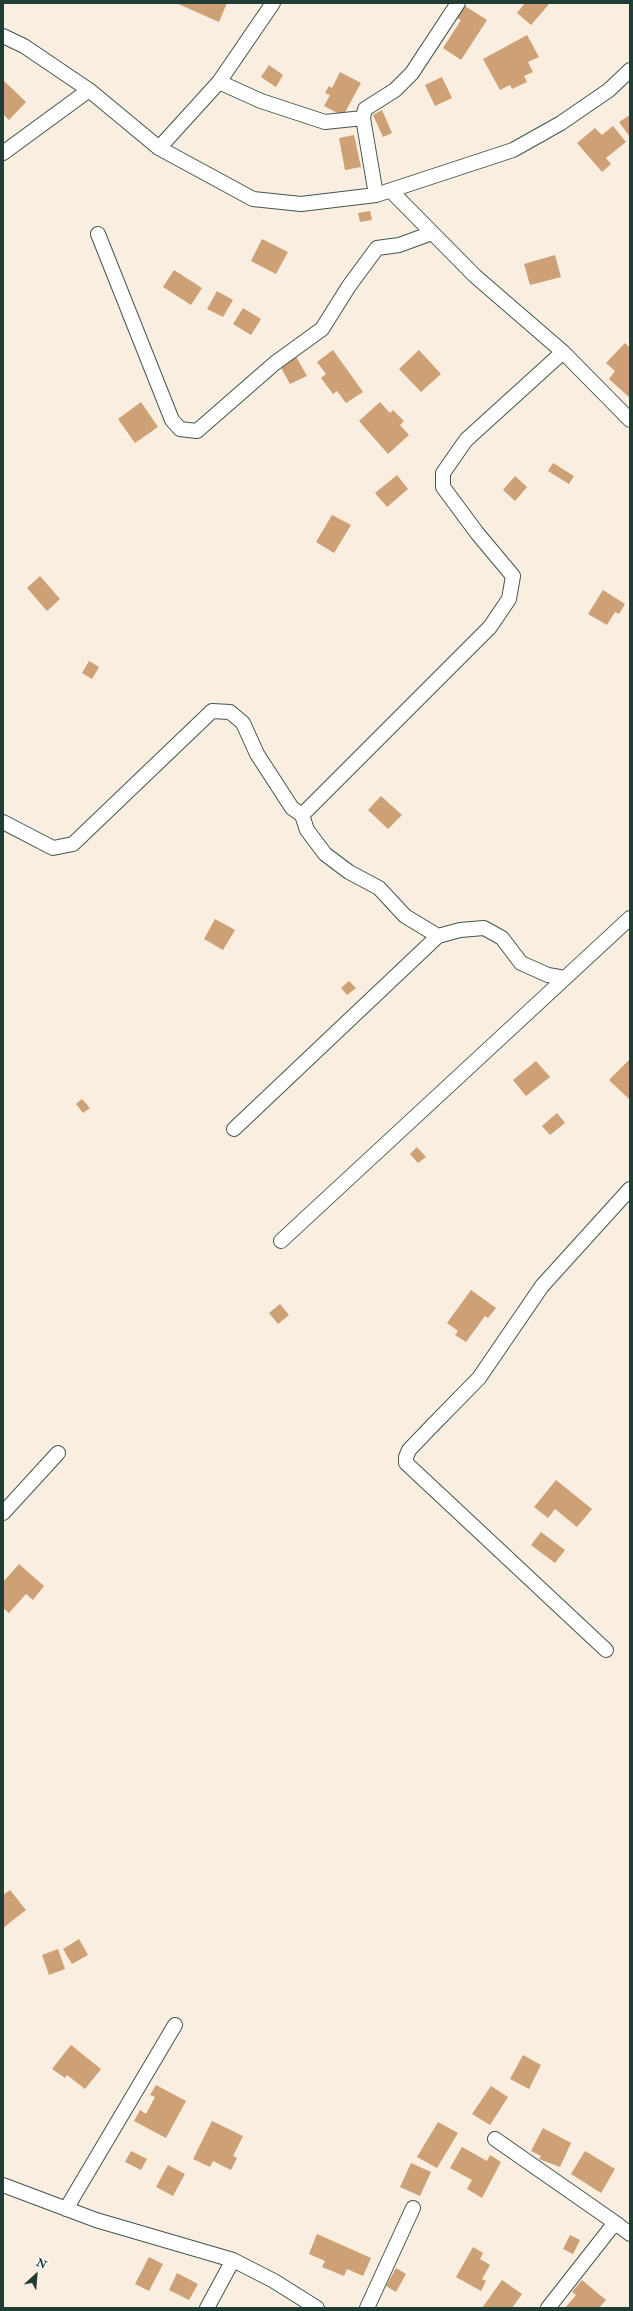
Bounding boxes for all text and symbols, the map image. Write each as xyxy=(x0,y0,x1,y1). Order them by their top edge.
north arrow xyxy=(16,2255,56,2295)
text: N xyxy=(34,2256,49,2272)

